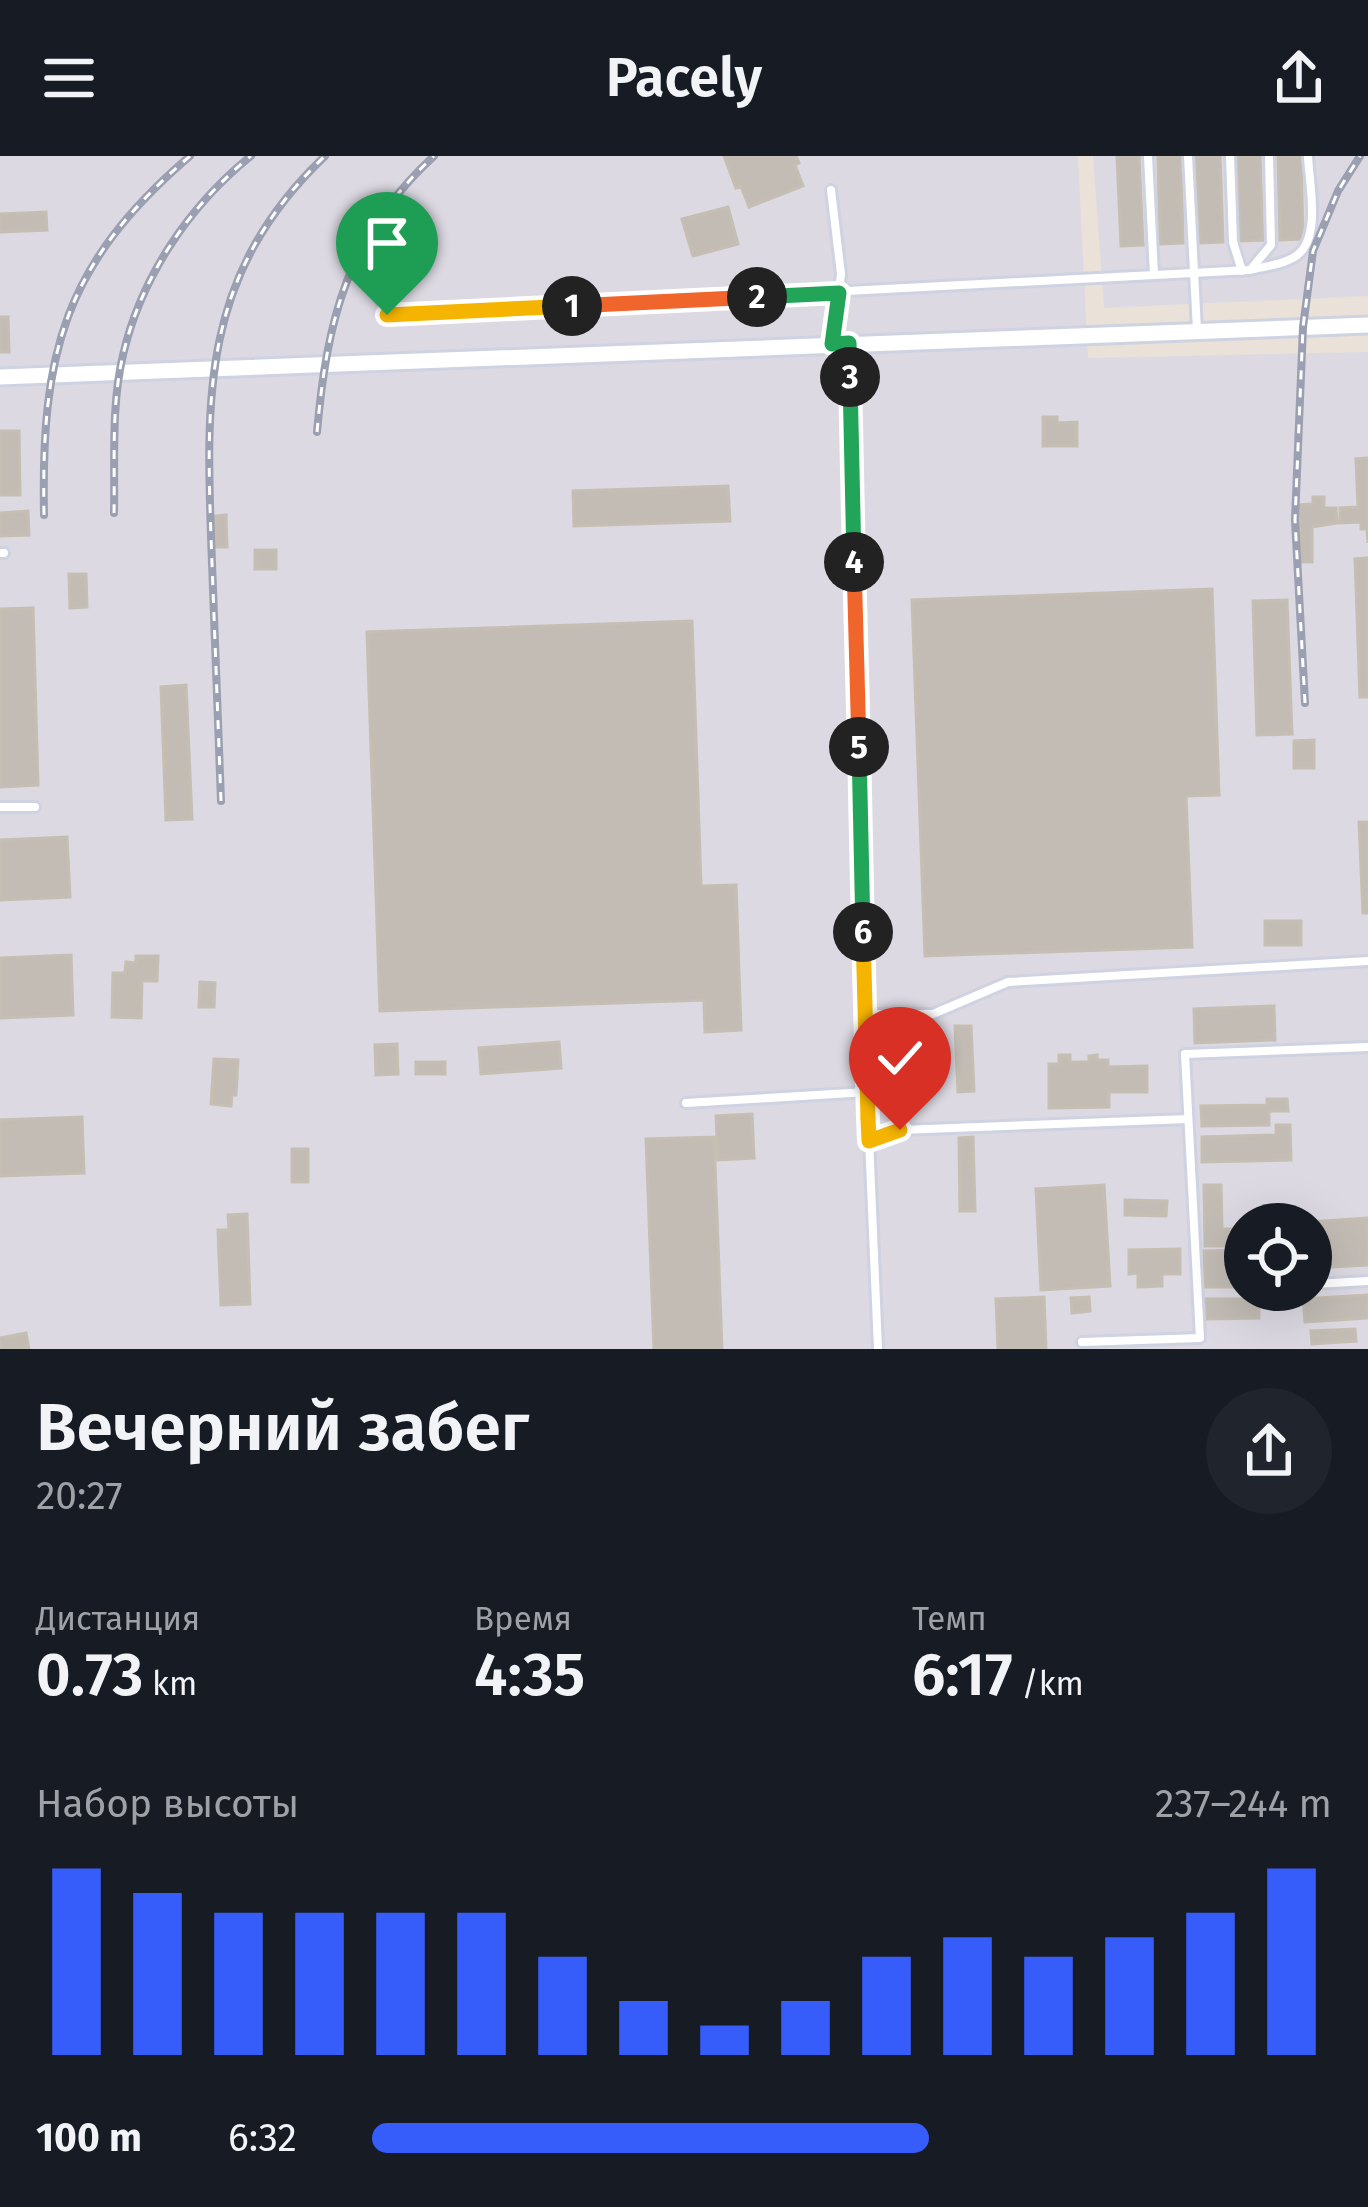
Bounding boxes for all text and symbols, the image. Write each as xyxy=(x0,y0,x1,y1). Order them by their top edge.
icon: menu xyxy=(36,45,102,111)
icon: share xyxy=(1266,45,1332,111)
text: Pacely xyxy=(606,46,762,110)
pin xyxy=(336,192,438,315)
icon: arrive xyxy=(354,210,420,276)
pin: 2 xyxy=(727,267,787,327)
pin: 1 xyxy=(542,276,602,336)
text: 2 xyxy=(748,277,766,317)
text: 1 xyxy=(564,286,580,326)
pin: 3 xyxy=(820,347,880,407)
text: 3 xyxy=(841,357,859,397)
pin: 4 xyxy=(824,532,884,592)
text: 4 xyxy=(845,542,863,582)
pin: 5 xyxy=(829,717,889,777)
text: 5 xyxy=(850,727,868,767)
pin: 6 xyxy=(833,902,893,962)
text: 6 xyxy=(854,912,872,952)
pin xyxy=(849,1007,951,1130)
icon: check xyxy=(867,1025,933,1091)
map controls xyxy=(1224,1203,1332,1311)
button: locate xyxy=(1224,1203,1332,1311)
text: Вечерний забег xyxy=(36,1388,529,1467)
button: share xyxy=(1206,1388,1332,1514)
text: 20:27 xyxy=(36,1473,123,1519)
text: Дистанция xyxy=(36,1599,200,1639)
text: Время xyxy=(474,1599,572,1639)
text: Темп xyxy=(912,1599,987,1639)
text: 0.73 xyxy=(36,1639,143,1711)
text: 4:35 xyxy=(474,1639,585,1711)
text: 6:17 xyxy=(912,1639,1013,1711)
text: km xyxy=(143,1664,197,1704)
text: /km xyxy=(1013,1664,1084,1704)
text: Набор высоты xyxy=(36,1781,299,1827)
text: 237–244 m xyxy=(1155,1781,1332,1827)
text: 100 m xyxy=(36,2115,142,2161)
text: 6:32 xyxy=(228,2115,297,2161)

